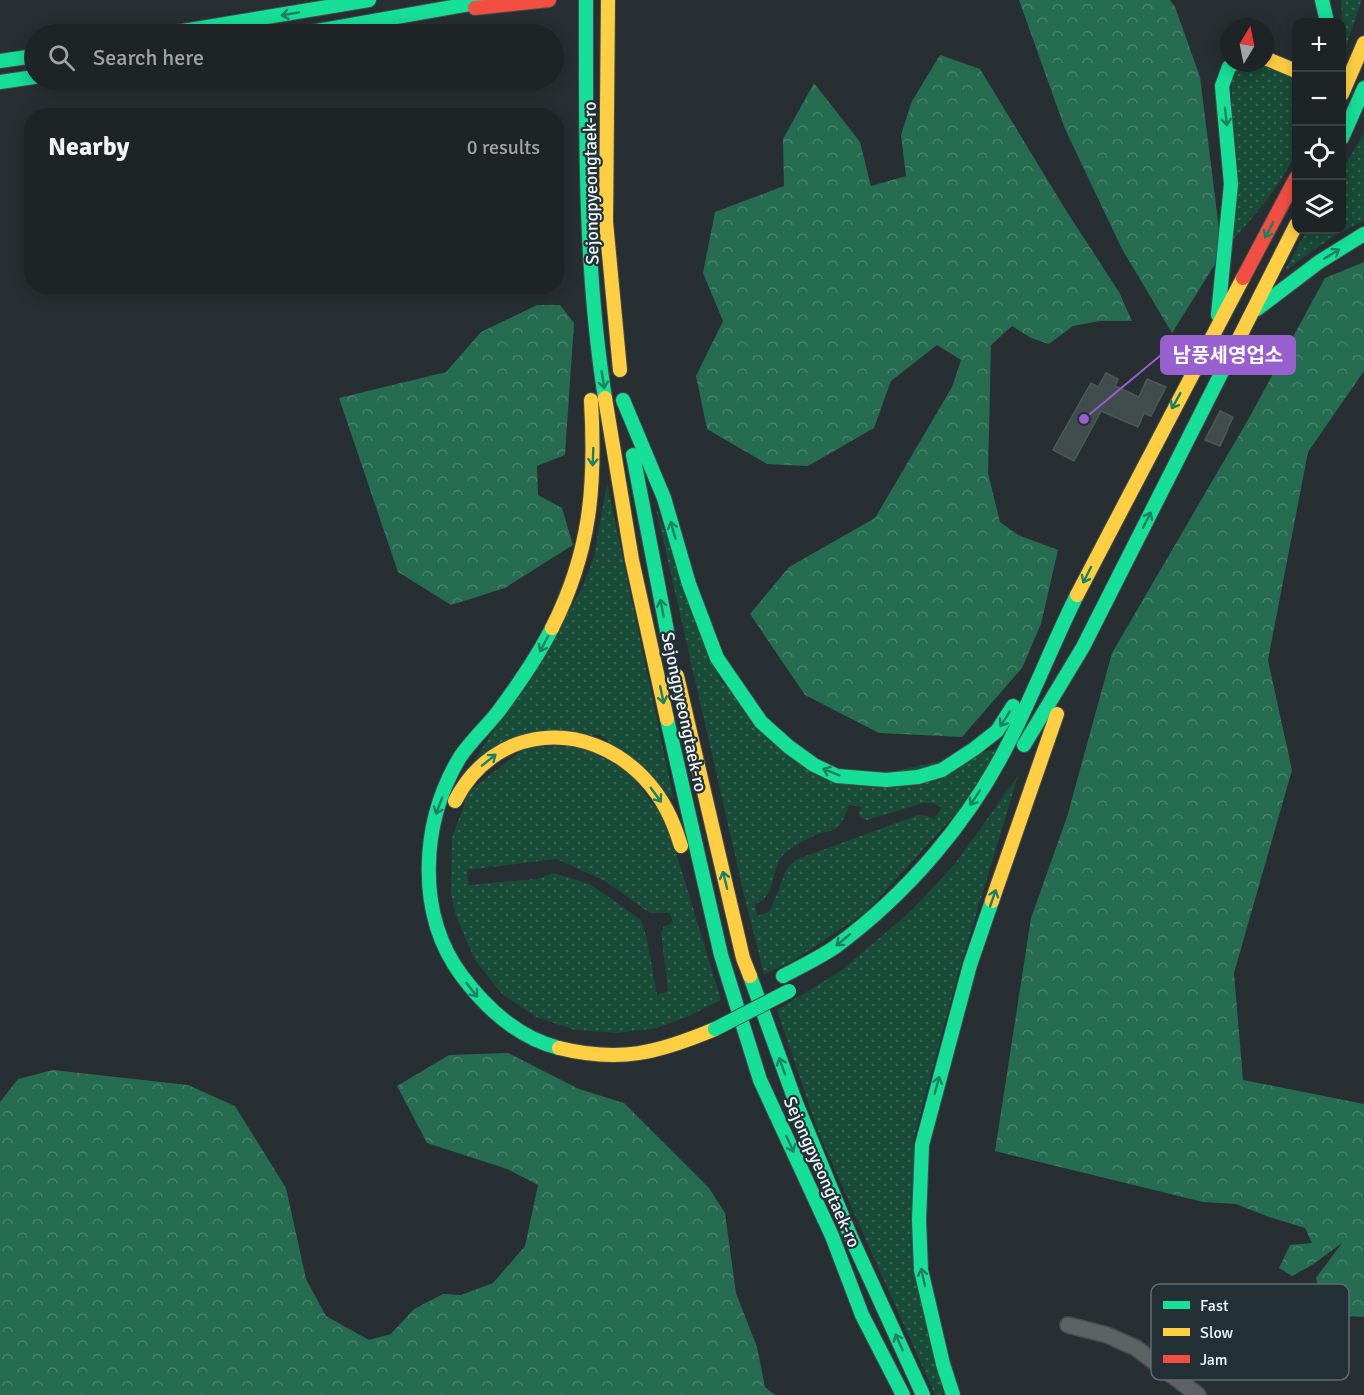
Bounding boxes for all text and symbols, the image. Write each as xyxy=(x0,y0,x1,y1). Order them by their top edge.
one-way arrow xyxy=(281,9,301,20)
north arrow xyxy=(1220,18,1274,72)
map controls xyxy=(1292,18,1346,234)
button: + xyxy=(1292,18,1346,72)
search box xyxy=(24,24,564,90)
icon: search xyxy=(45,41,78,74)
text: Search here xyxy=(93,44,204,71)
button: − xyxy=(1292,72,1346,126)
street label: Sejongpyeongtaek-ro xyxy=(579,101,603,265)
one-way arrow xyxy=(1221,107,1232,127)
button: locate xyxy=(1292,126,1346,180)
text: Nearby xyxy=(48,131,129,163)
text: 0 results xyxy=(467,135,540,160)
button: layers xyxy=(1292,180,1346,234)
one-way arrow xyxy=(1263,220,1274,238)
one-way arrow xyxy=(1324,247,1341,260)
callout: 남풍세영업소 xyxy=(1161,336,1295,374)
text: 남풍세영업소 xyxy=(1173,343,1283,368)
one-way arrow xyxy=(597,369,608,389)
one-way arrow xyxy=(1170,392,1182,409)
one-way arrow xyxy=(587,447,598,467)
one-way arrow xyxy=(1142,511,1153,529)
one-way arrow xyxy=(667,521,678,540)
one-way arrow xyxy=(1081,565,1093,583)
one-way arrow xyxy=(656,598,667,618)
street label: Sejongpyeongtaek-ro xyxy=(656,630,712,794)
one-way arrow xyxy=(538,634,549,652)
one-way arrow xyxy=(657,685,668,704)
one-way arrow xyxy=(998,710,1010,727)
one-way arrow xyxy=(481,753,497,766)
one-way arrow xyxy=(822,766,841,777)
one-way arrow xyxy=(650,787,663,803)
one-way arrow xyxy=(969,790,982,807)
one-way arrow xyxy=(432,796,443,815)
one-way arrow xyxy=(718,870,730,889)
one-way arrow xyxy=(988,889,999,908)
one-way arrow xyxy=(835,934,851,947)
one-way arrow xyxy=(466,981,478,997)
one-way arrow xyxy=(776,1057,787,1076)
one-way arrow xyxy=(932,1076,944,1095)
street label: Sejongpyeongtaek-ro xyxy=(779,1093,865,1251)
one-way arrow xyxy=(784,1134,796,1152)
one-way arrow xyxy=(917,1268,928,1288)
legend xyxy=(1151,1284,1349,1380)
text: Fast xyxy=(1200,1296,1229,1316)
text: Slow xyxy=(1200,1323,1234,1343)
one-way arrow xyxy=(892,1333,903,1351)
text: Jam xyxy=(1200,1350,1228,1370)

